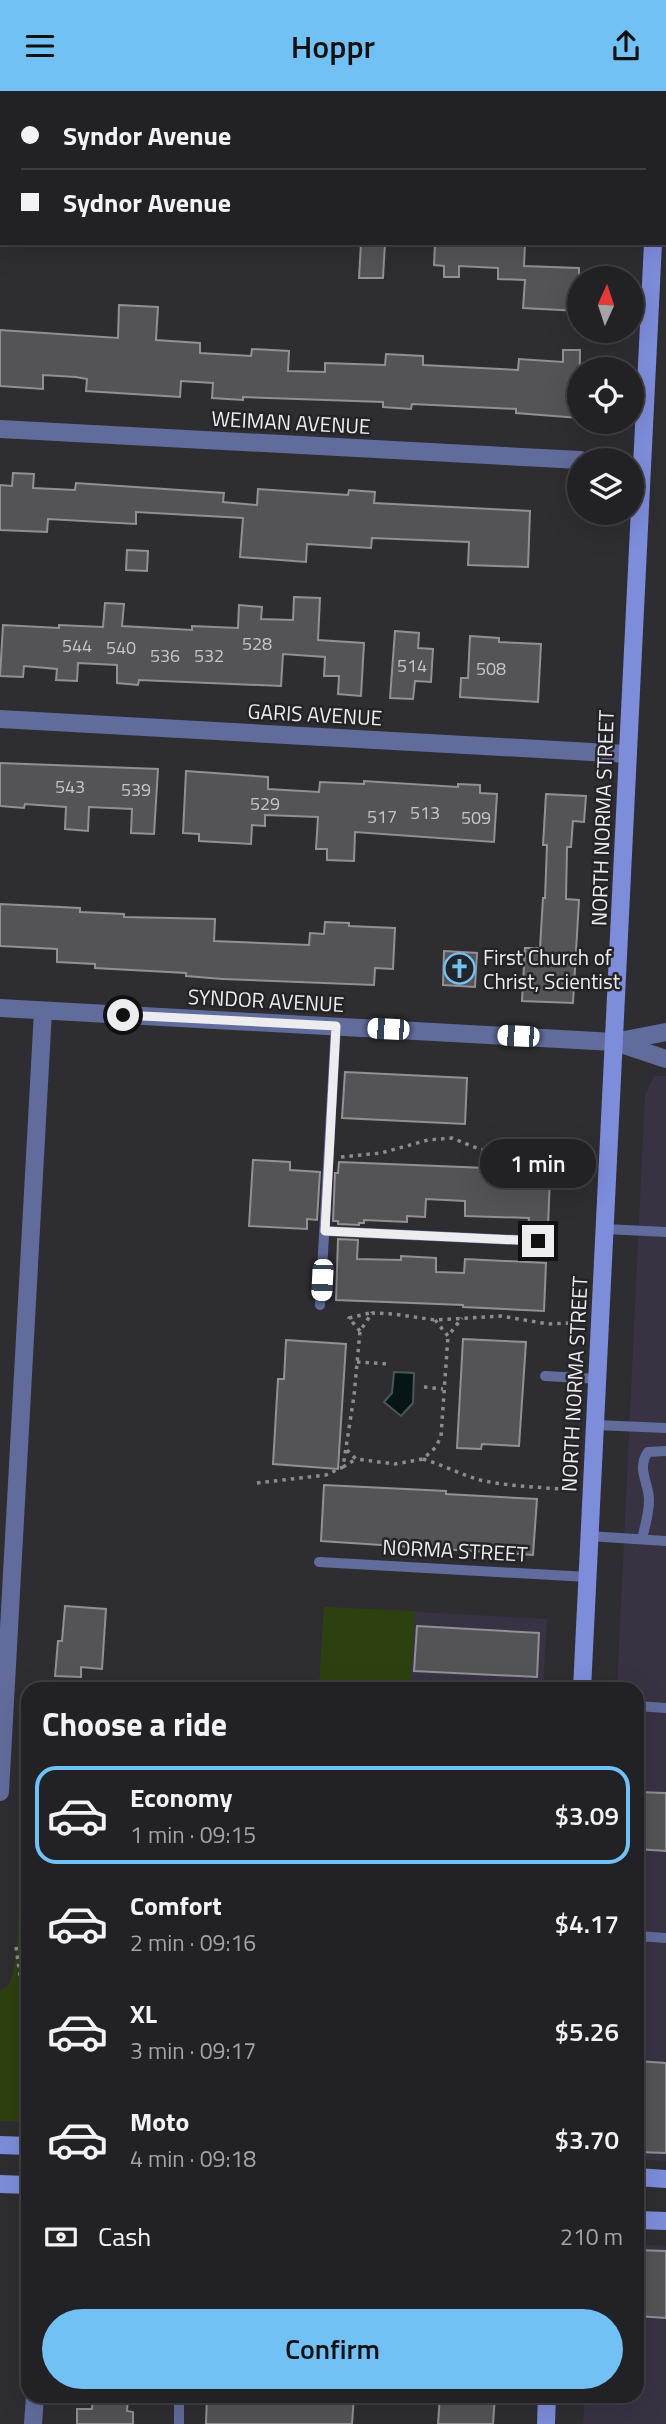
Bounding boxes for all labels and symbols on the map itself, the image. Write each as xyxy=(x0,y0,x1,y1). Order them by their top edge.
north arrow xyxy=(567,266,644,343)
street label: WEIMAN AVENUE xyxy=(211,402,371,442)
house number: 528 xyxy=(242,630,272,657)
house number: 544 xyxy=(62,632,92,659)
house number: 540 xyxy=(106,634,136,661)
house number: 536 xyxy=(150,642,180,669)
house number: 532 xyxy=(194,642,224,669)
house number: 514 xyxy=(397,652,427,679)
house number: 508 xyxy=(476,655,506,682)
street label: GARIS AVENUE xyxy=(247,694,383,734)
street label: NORTH NORMA STREET xyxy=(582,709,622,927)
house number: 543 xyxy=(55,773,85,800)
house number: 539 xyxy=(121,776,151,803)
house number: 529 xyxy=(250,790,280,817)
house number: 513 xyxy=(410,799,440,826)
house number: 517 xyxy=(367,803,397,830)
house number: 509 xyxy=(461,804,491,831)
place label: First Church of Christ, Scientist xyxy=(483,941,621,997)
church icon: First Church of Christ, Scientist xyxy=(443,952,477,986)
street label: SYNDOR AVENUE xyxy=(187,980,345,1020)
route start xyxy=(107,999,139,1031)
car xyxy=(367,1017,410,1041)
car xyxy=(497,1024,540,1048)
callout: 1 min xyxy=(480,1139,596,1189)
route end xyxy=(522,1225,554,1257)
car xyxy=(311,1258,334,1302)
street label: NORTH NORMA STREET xyxy=(552,1275,596,1493)
street label: NORMA STREET xyxy=(382,1530,528,1570)

